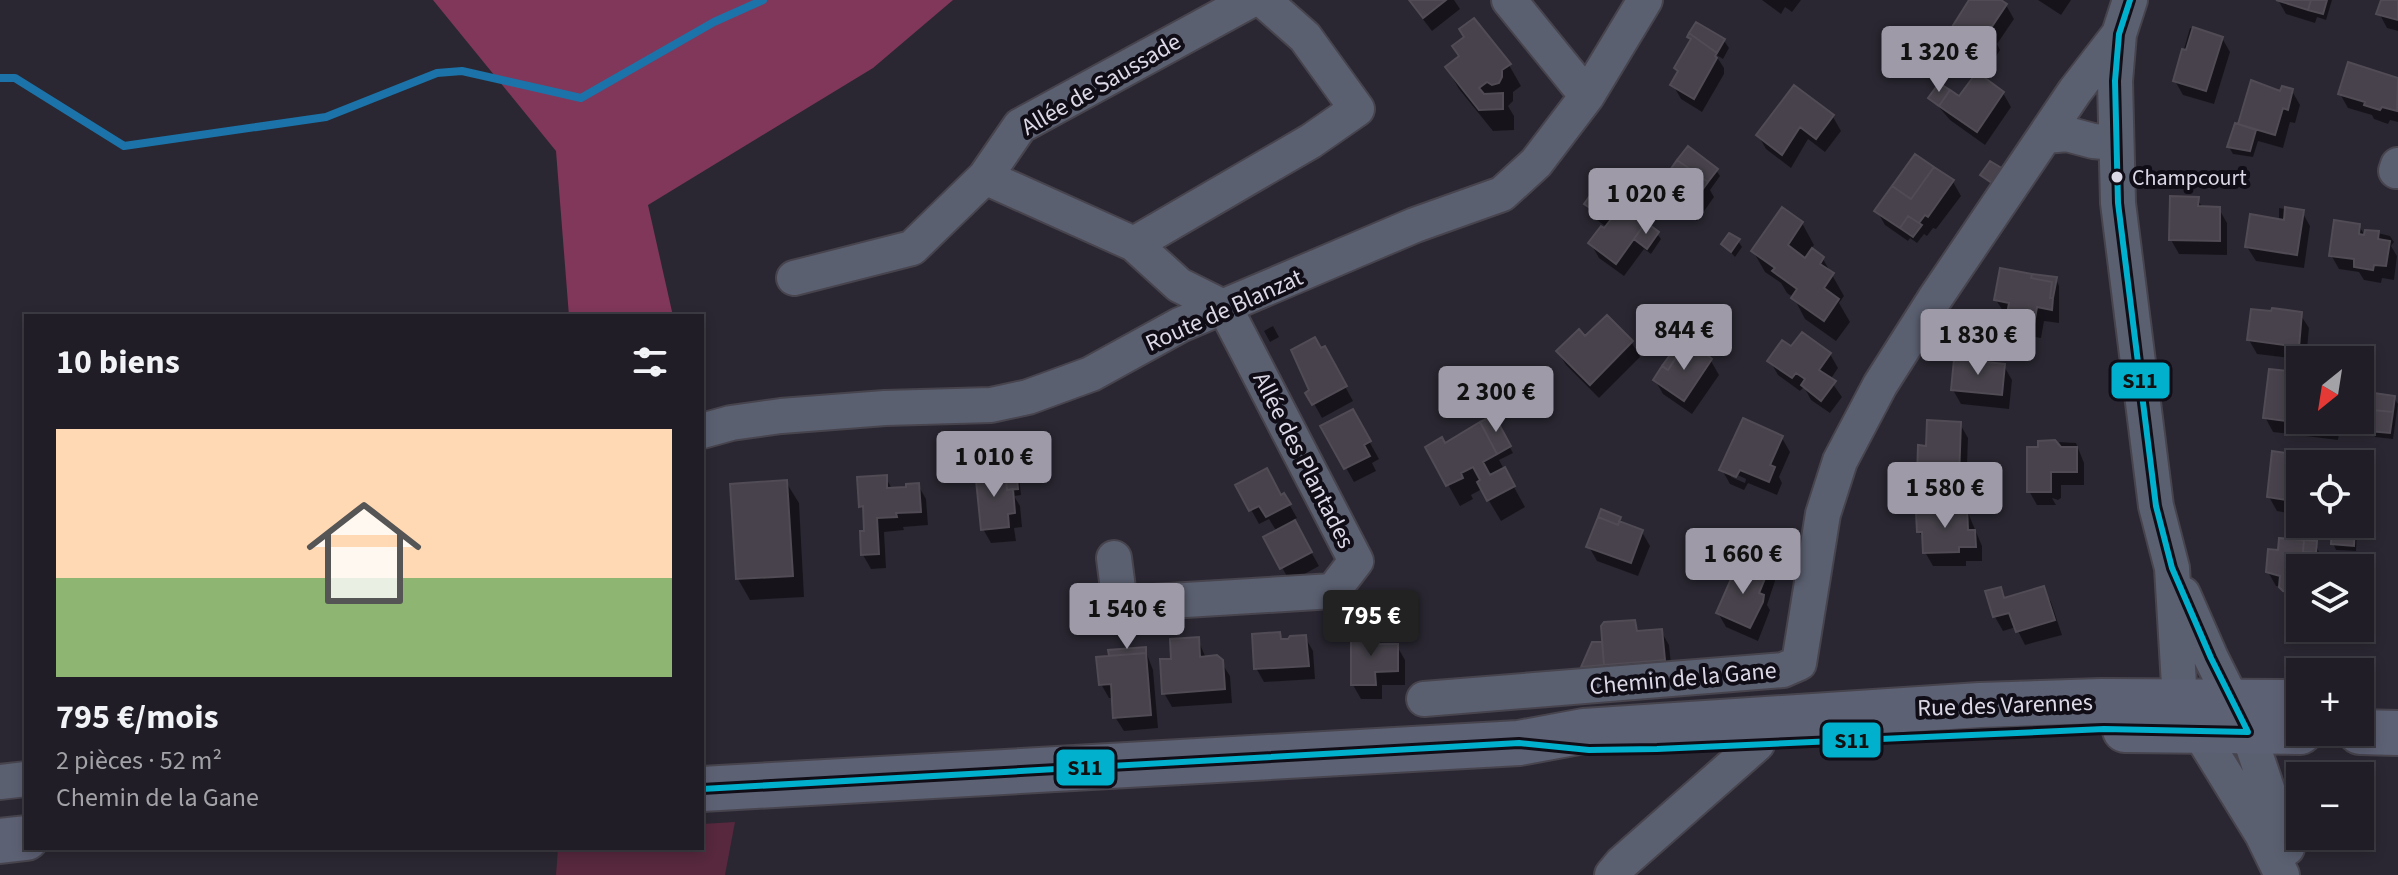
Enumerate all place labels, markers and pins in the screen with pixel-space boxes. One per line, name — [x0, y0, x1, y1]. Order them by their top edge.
pin: 1 320 € — [1865, 26, 2013, 94]
place label: Champcourt — [2132, 162, 2247, 194]
pin: 1 020 € — [1572, 168, 1720, 236]
marker: Champcourt — [2109, 169, 2125, 185]
pin: 844 € — [1628, 304, 1740, 372]
pin: 1 830 € — [1904, 309, 2052, 377]
pin: 2 300 € — [1422, 366, 1570, 434]
pin: 1 010 € — [920, 431, 1068, 499]
pin: 1 580 € — [1871, 462, 2019, 530]
pin: 1 660 € — [1669, 528, 1817, 596]
pin: 1 540 € — [1053, 583, 1201, 651]
pin: 795 € — [1315, 590, 1427, 658]

